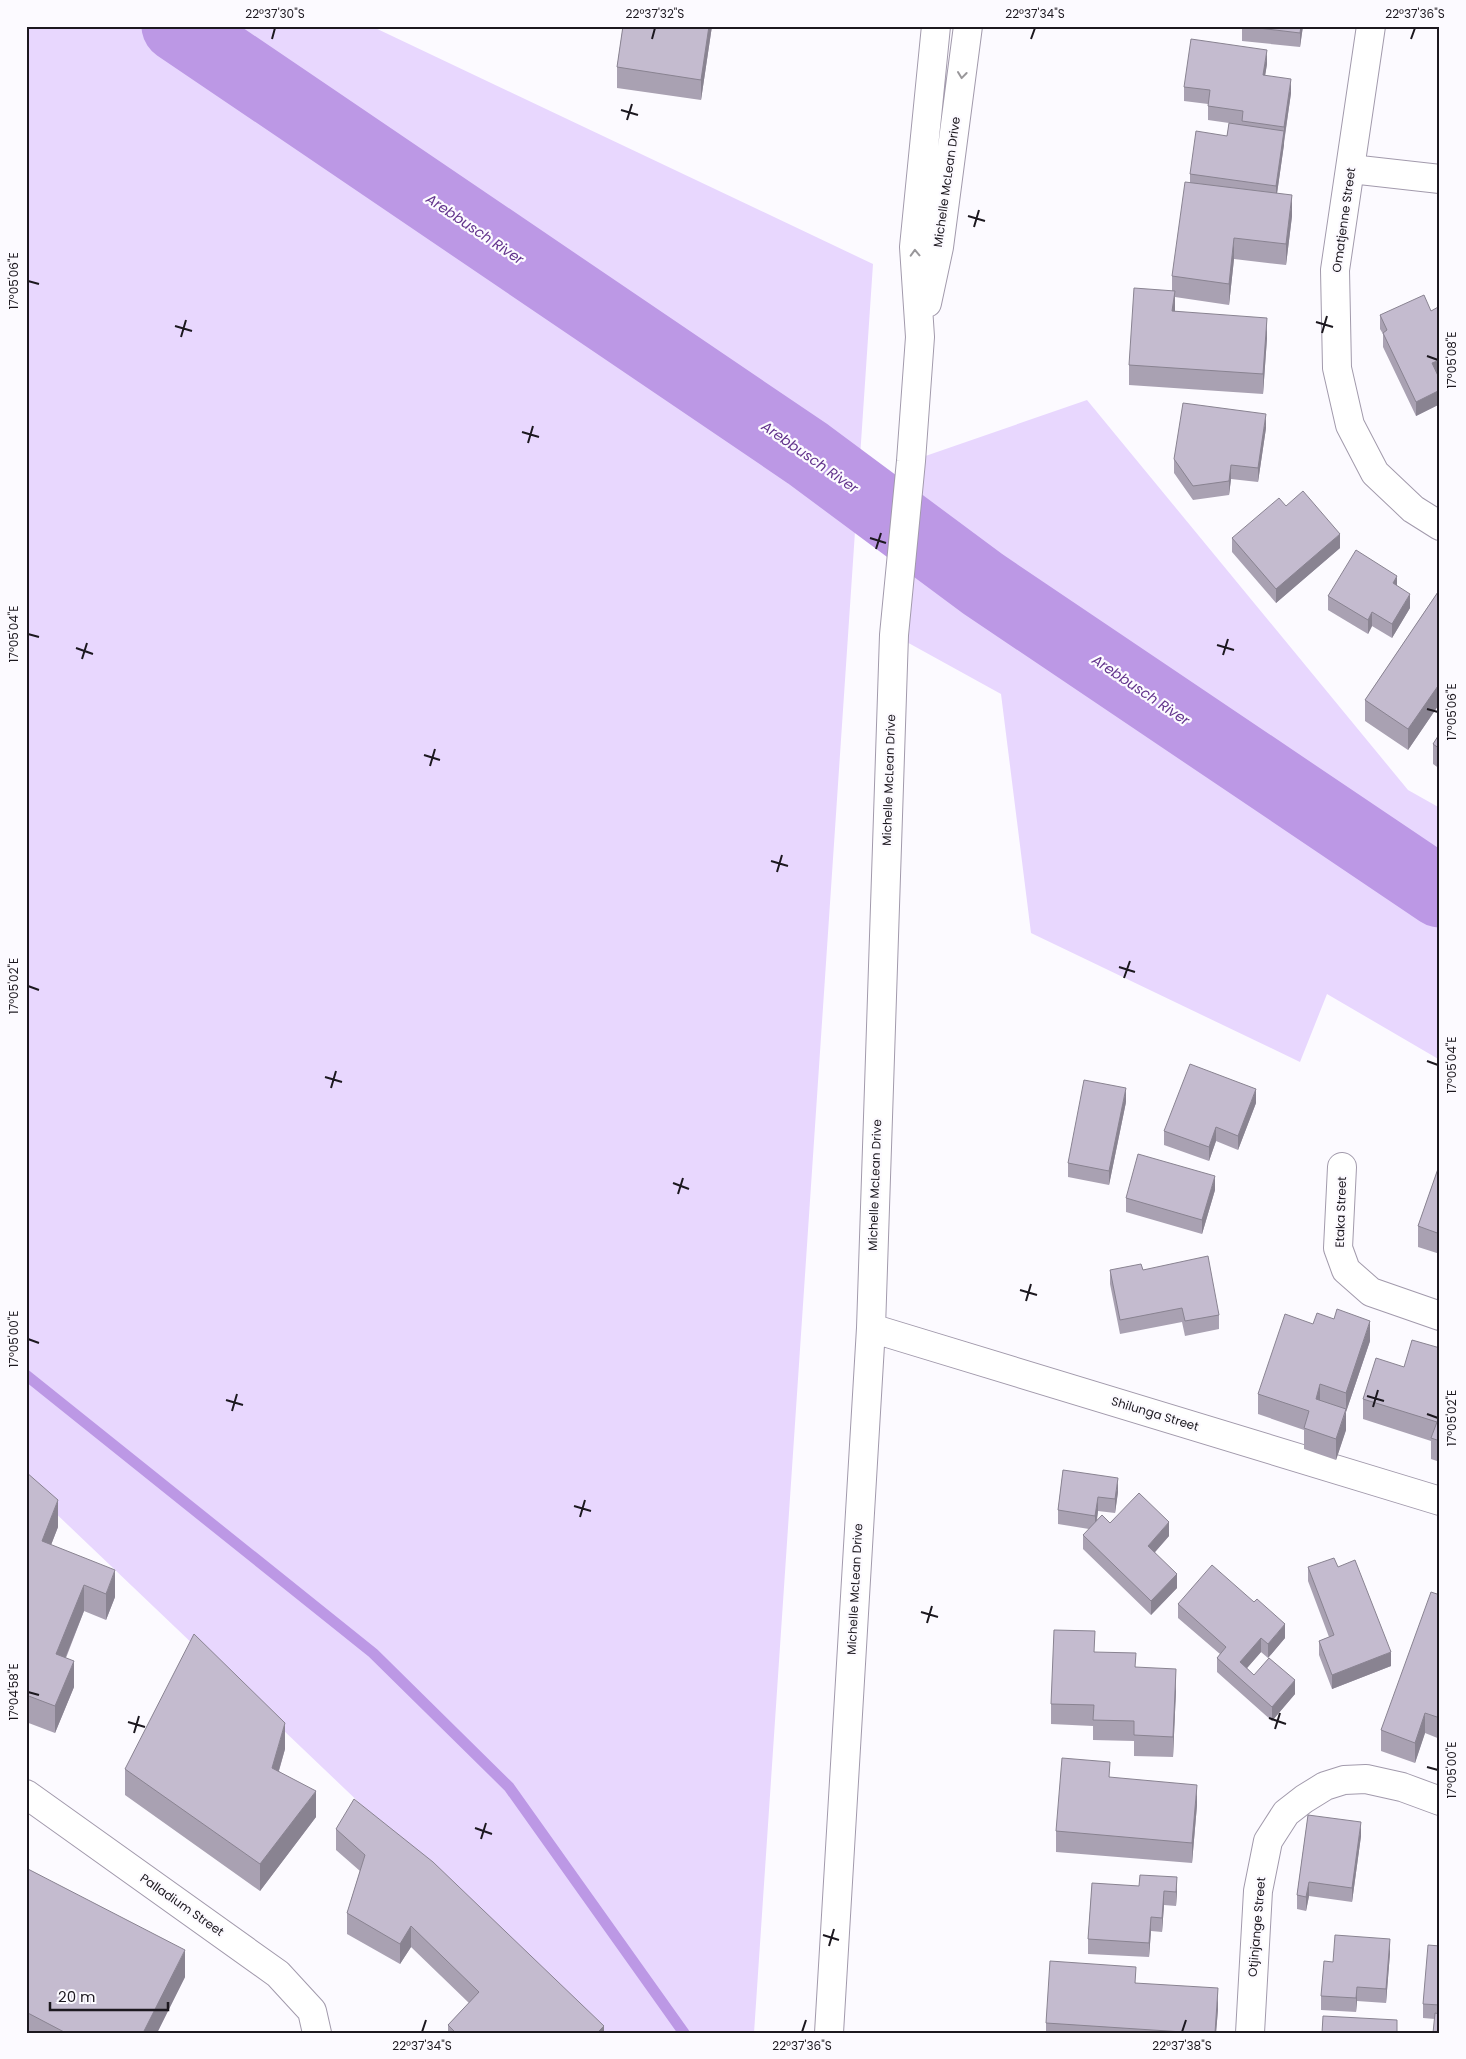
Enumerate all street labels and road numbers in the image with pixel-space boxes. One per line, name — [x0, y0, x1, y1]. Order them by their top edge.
street label: Michelle McLean Drive — [929, 116, 964, 248]
street label: Omatjenne Street — [1328, 166, 1359, 274]
street label: Michelle McLean Drive — [878, 714, 899, 846]
street label: Michelle McLean Drive — [864, 1119, 885, 1251]
street label: Etaka Street — [1331, 1176, 1350, 1248]
street label: Shilunga Street — [1109, 1392, 1201, 1435]
street label: Michelle McLean Drive — [843, 1523, 866, 1655]
street label: Palladium Street — [137, 1869, 228, 1940]
street label: Otjinjange Street — [1244, 1876, 1269, 1978]

